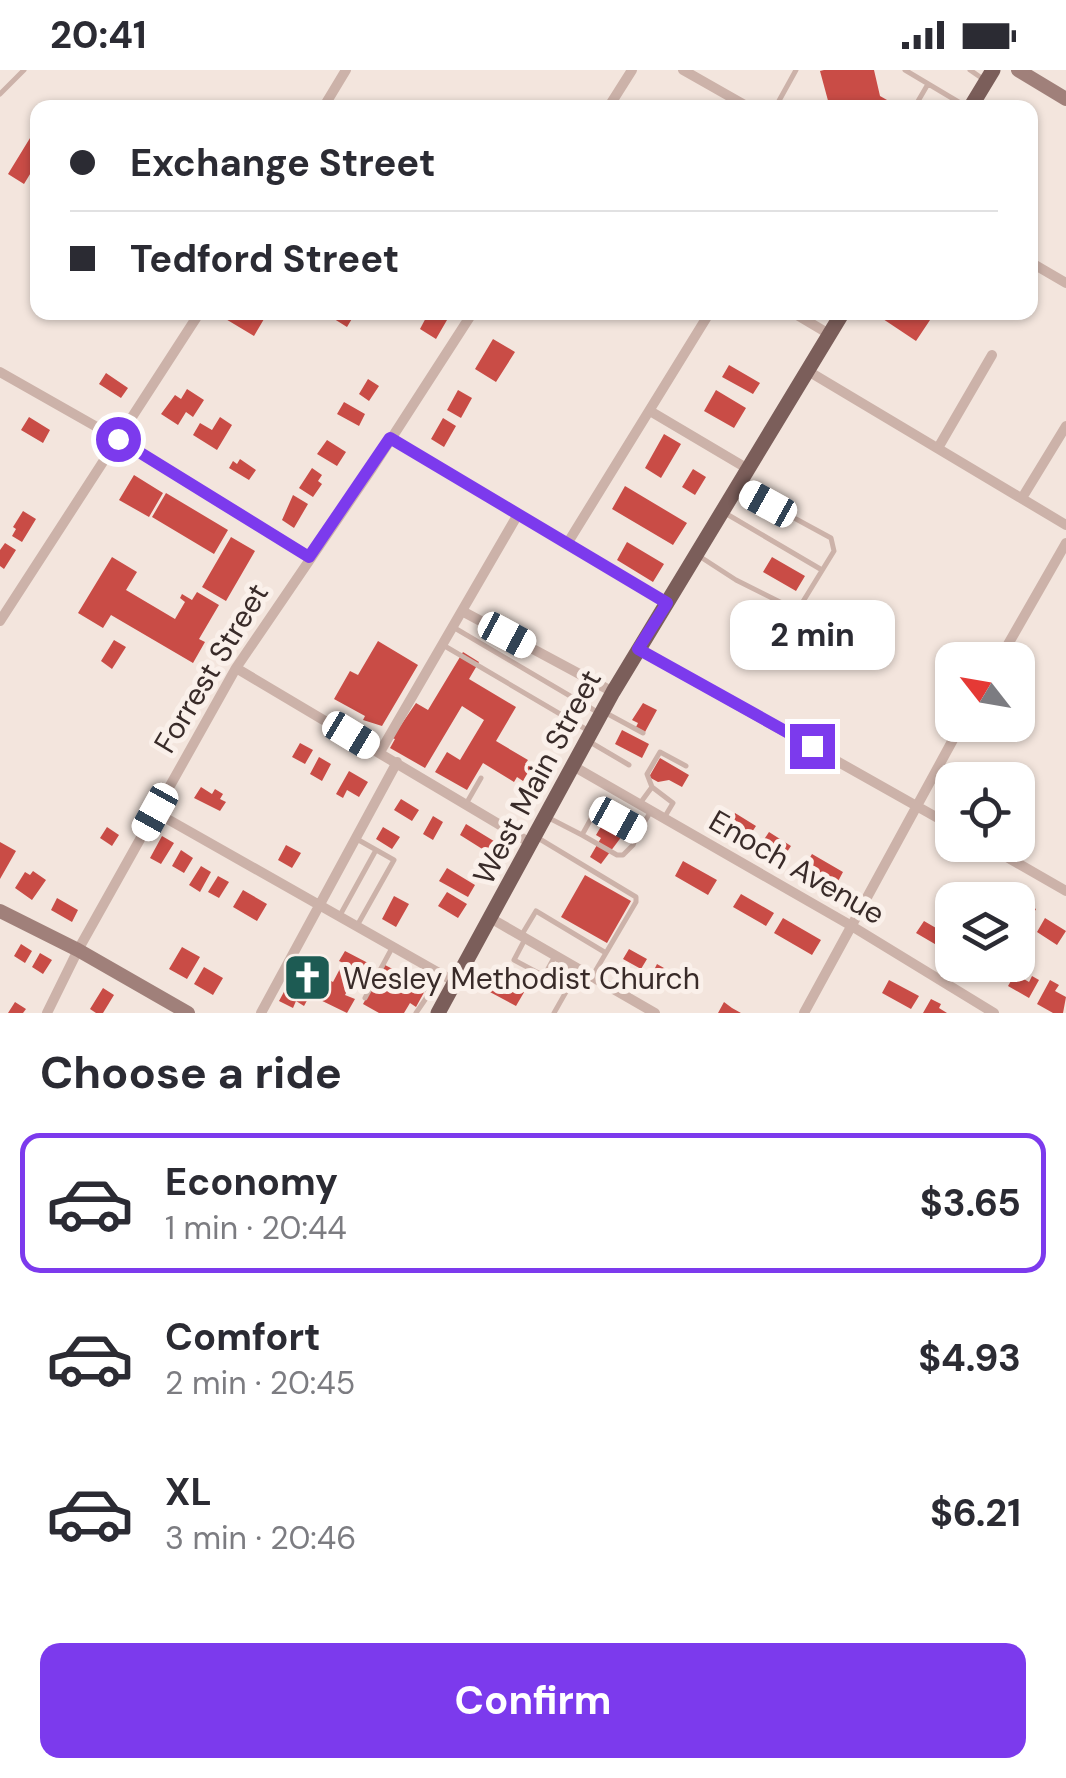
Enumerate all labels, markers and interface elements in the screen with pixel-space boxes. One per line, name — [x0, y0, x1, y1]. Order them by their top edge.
text: 20:41 — [50, 10, 147, 60]
text: Exchange Street — [130, 138, 435, 188]
text: Tedford Street — [130, 234, 399, 284]
route start — [96, 417, 141, 462]
car — [734, 476, 802, 532]
street label: Forrest Street — [145, 576, 277, 760]
callout: 2 min — [730, 601, 894, 671]
car — [473, 608, 541, 662]
text: 2 min — [770, 614, 855, 656]
north arrow — [935, 642, 1035, 742]
map controls — [935, 642, 1035, 982]
street label: West Main Street — [464, 663, 610, 891]
car — [318, 707, 384, 763]
route end — [790, 724, 835, 769]
button: locate — [935, 762, 1035, 862]
car — [127, 778, 183, 846]
car — [584, 792, 652, 848]
street label: Enoch Avenue — [702, 801, 892, 933]
button: layers — [935, 882, 1035, 982]
church icon: Wesley Methodist Church — [282, 952, 334, 1004]
place label: Wesley Methodist Church — [343, 959, 700, 998]
text: Choose a ride — [40, 1043, 342, 1102]
text: Economy — [165, 1157, 338, 1207]
icon: car — [45, 1158, 135, 1248]
text: $3.65 — [920, 1178, 1021, 1228]
text: 1 min · 20:44 — [165, 1207, 347, 1249]
text: Comfort — [165, 1312, 321, 1362]
icon: car — [45, 1313, 135, 1403]
text: $4.93 — [918, 1333, 1021, 1383]
text: 2 min · 20:45 — [165, 1362, 355, 1404]
text: XL — [165, 1467, 212, 1517]
icon: car — [45, 1468, 135, 1558]
text: $6.21 — [930, 1488, 1021, 1538]
text: 3 min · 20:46 — [165, 1517, 356, 1559]
button: Confirm — [40, 1643, 1026, 1758]

